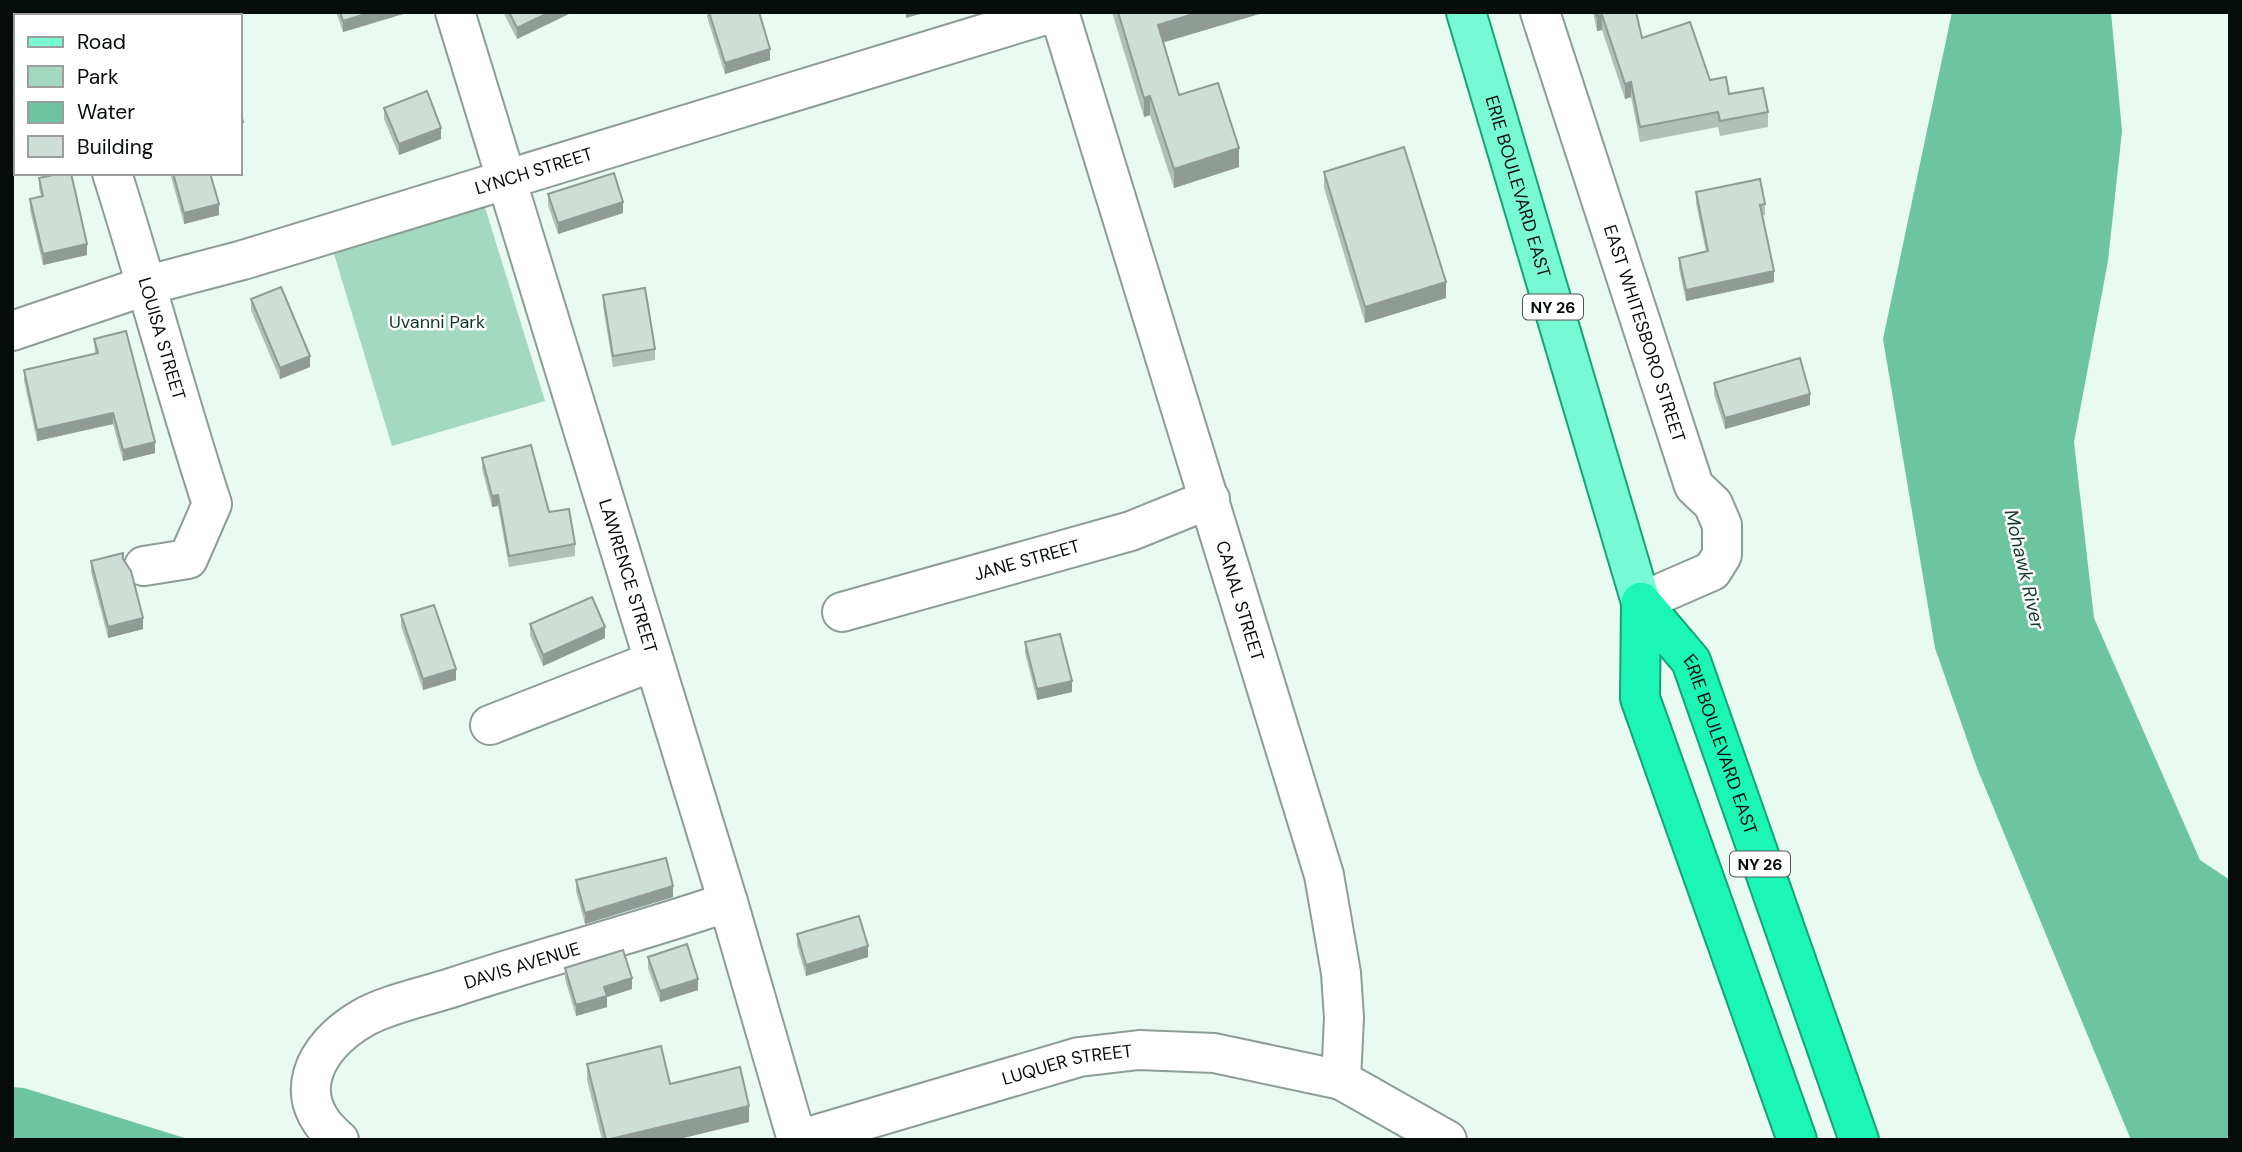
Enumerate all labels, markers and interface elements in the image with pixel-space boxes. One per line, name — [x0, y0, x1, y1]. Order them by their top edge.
legend — [14, 14, 242, 175]
text: Road — [77, 28, 126, 56]
text: Park — [77, 63, 119, 91]
street label: ERIE BOULEVARD EAST — [1479, 93, 1556, 280]
text: Water — [77, 98, 135, 126]
text: Building — [77, 133, 154, 161]
street label: LYNCH STREET — [472, 142, 596, 200]
street label: EAST WHITESBORO STREET — [1598, 222, 1691, 445]
street label: LOUISA STREET — [132, 274, 191, 403]
road number: NY 26 — [1523, 294, 1583, 320]
park label: Uvanni Park — [389, 310, 485, 334]
street label: LAWRENCE STREET — [593, 496, 663, 656]
water label: Mohawk River — [1999, 507, 2051, 632]
street label: JANE STREET — [971, 534, 1083, 586]
street label: CANAL STREET — [1210, 538, 1270, 664]
street label: ERIE BOULEVARD EAST — [1678, 649, 1763, 838]
road number: NY 26 — [1730, 852, 1790, 876]
street label: DAVIS AVENUE — [461, 937, 583, 995]
street label: LUQUER STREET — [999, 1039, 1134, 1091]

